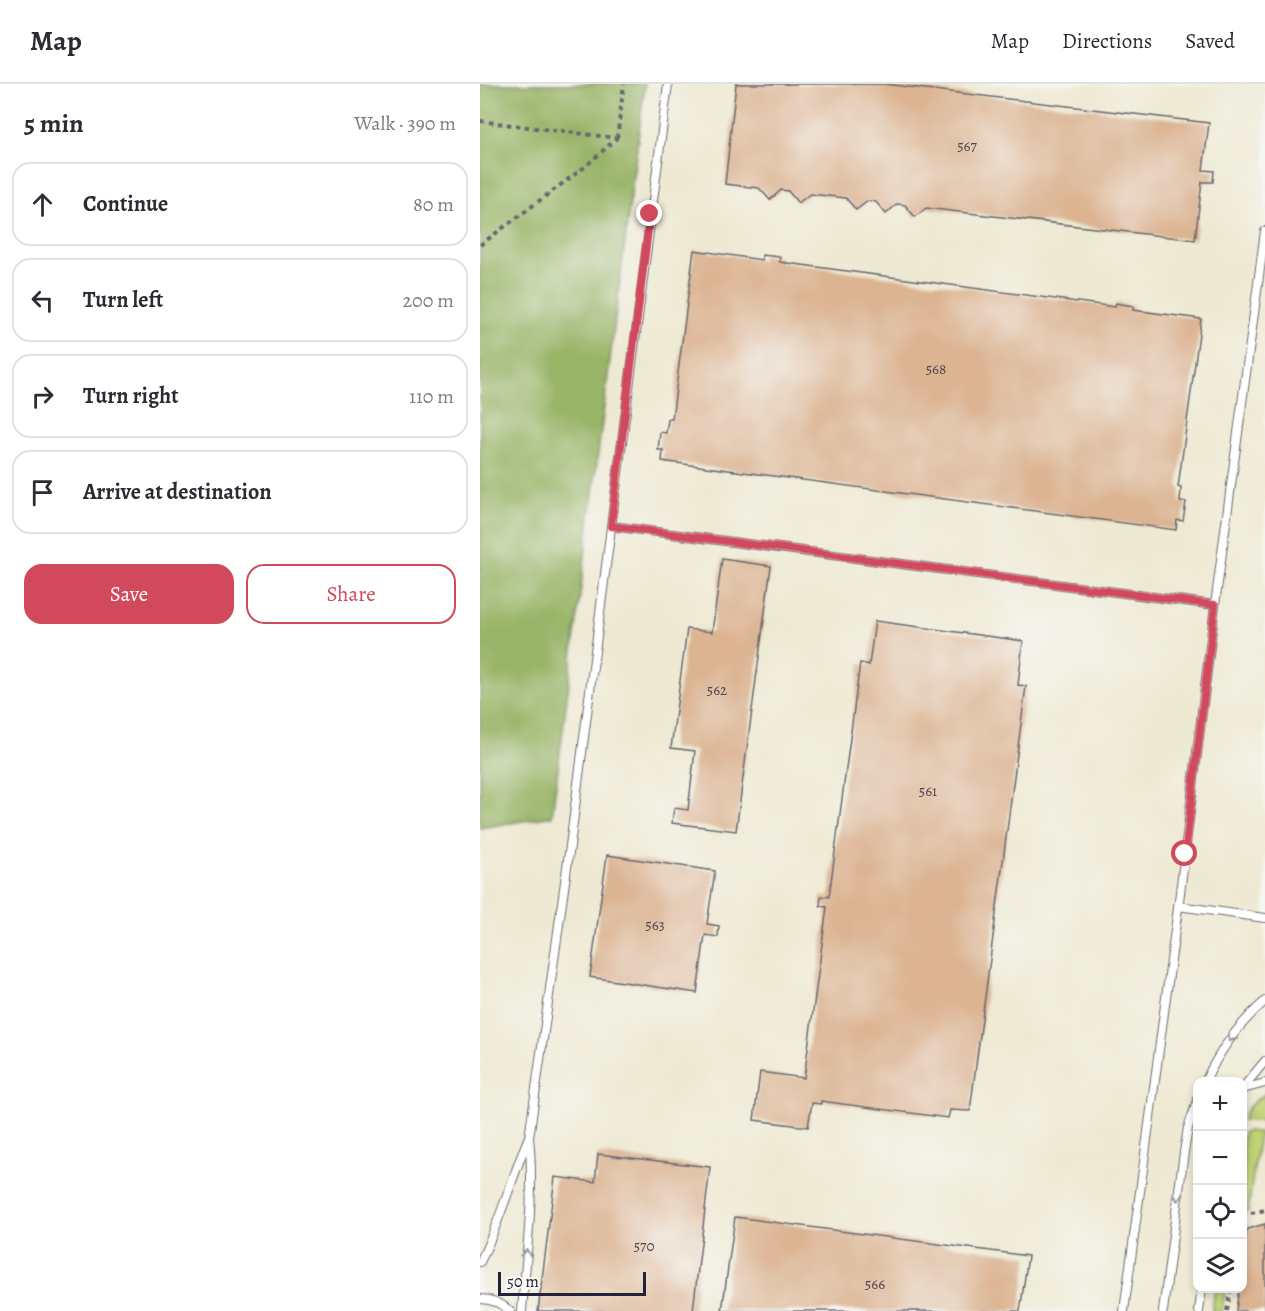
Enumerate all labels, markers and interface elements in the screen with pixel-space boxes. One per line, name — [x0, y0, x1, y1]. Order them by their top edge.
text: Map — [30, 22, 82, 60]
text: Map — [991, 27, 1029, 55]
text: Directions — [1062, 27, 1152, 55]
text: Saved — [1185, 27, 1235, 55]
text: 5 min — [24, 106, 84, 141]
text: Walk · 390 m — [354, 110, 456, 137]
house number: 567 — [957, 136, 978, 156]
icon: ahead — [26, 188, 59, 221]
text: Continue — [83, 189, 168, 219]
text: 80 m — [413, 191, 454, 218]
route end — [636, 200, 662, 226]
icon: left — [26, 284, 59, 317]
text: Turn left — [83, 285, 163, 315]
text: 200 m — [403, 287, 454, 314]
house number: 568 — [926, 359, 946, 379]
icon: right — [26, 380, 59, 413]
text: Turn right — [83, 381, 179, 411]
text: 110 m — [409, 383, 454, 410]
icon: arrive — [26, 476, 59, 509]
text: Arrive at destination — [83, 477, 272, 507]
button: Save — [24, 564, 234, 624]
button: Share — [246, 564, 456, 624]
house number: 562 — [707, 680, 727, 700]
house number: 561 — [919, 781, 937, 801]
route start — [1171, 840, 1197, 866]
house number: 563 — [645, 915, 665, 935]
one-way arrow — [1227, 1032, 1238, 1043]
map controls — [1193, 1077, 1247, 1293]
button: + — [1193, 1077, 1247, 1131]
button: − — [1193, 1131, 1247, 1185]
button: locate — [1193, 1185, 1247, 1239]
one-way arrow — [1172, 1193, 1184, 1202]
house number: 570 — [634, 1236, 654, 1256]
button: layers — [1193, 1239, 1247, 1293]
one-way arrow — [519, 1248, 532, 1257]
scale bar — [498, 1269, 646, 1296]
text: 50 m — [507, 1271, 539, 1293]
house number: 566 — [865, 1274, 885, 1294]

